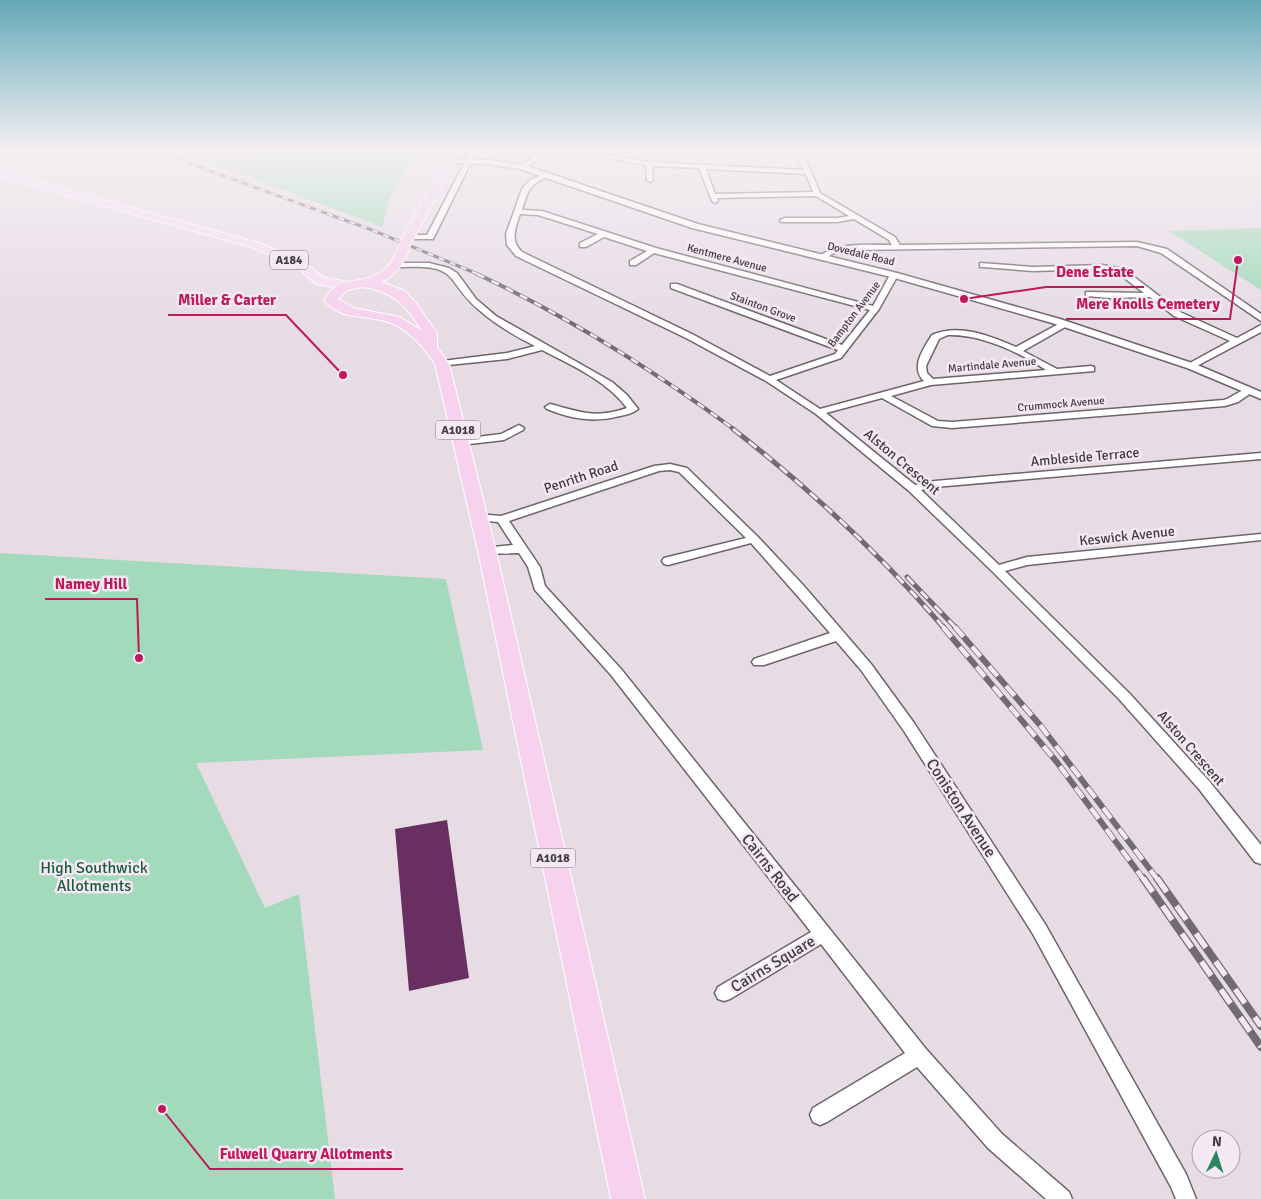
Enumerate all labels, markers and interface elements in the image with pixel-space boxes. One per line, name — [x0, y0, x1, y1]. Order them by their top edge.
street label: Dovedale Road — [826, 239, 896, 269]
street label: Kentmere Avenue — [686, 241, 768, 275]
road number: A184 — [270, 250, 308, 270]
callout: Dene Estate — [1046, 257, 1144, 287]
text: Dene Estate — [1056, 263, 1134, 281]
street label: Bampton Avenue — [825, 278, 883, 350]
callout: Miller & Carter — [168, 285, 286, 315]
street label: Stainton Grove — [728, 289, 798, 325]
callout: Mere Knolls Cemetery — [1066, 289, 1230, 319]
text: Miller & Carter — [178, 291, 276, 309]
text: Mere Knolls Cemetery — [1076, 295, 1220, 313]
street label: Martindale Avenue — [947, 355, 1037, 375]
street label: Crummock Avenue — [1017, 394, 1105, 414]
road number: A1018 — [436, 420, 480, 440]
street label: Alston Crescent — [861, 425, 944, 499]
street label: Ambleside Terrace — [1030, 444, 1140, 470]
street label: Penrith Road — [542, 457, 620, 497]
street label: Keswick Avenue — [1078, 523, 1176, 549]
callout: Namey Hill — [45, 569, 137, 599]
text: Namey Hill — [55, 575, 127, 593]
street label: Alston Crescent — [1154, 707, 1228, 789]
street label: Coniston Avenue — [922, 755, 1000, 861]
street label: Cairns Road — [737, 830, 803, 906]
road number: A1018 — [530, 848, 576, 868]
park label: High Southwick Allotments — [40, 858, 148, 896]
street label: Cairns Square — [727, 931, 819, 997]
north arrow — [1191, 1129, 1241, 1179]
text: N — [1211, 1133, 1222, 1150]
callout: Fulwell Quarry Allotments — [210, 1139, 403, 1169]
text: Fulwell Quarry Allotments — [220, 1145, 393, 1163]

